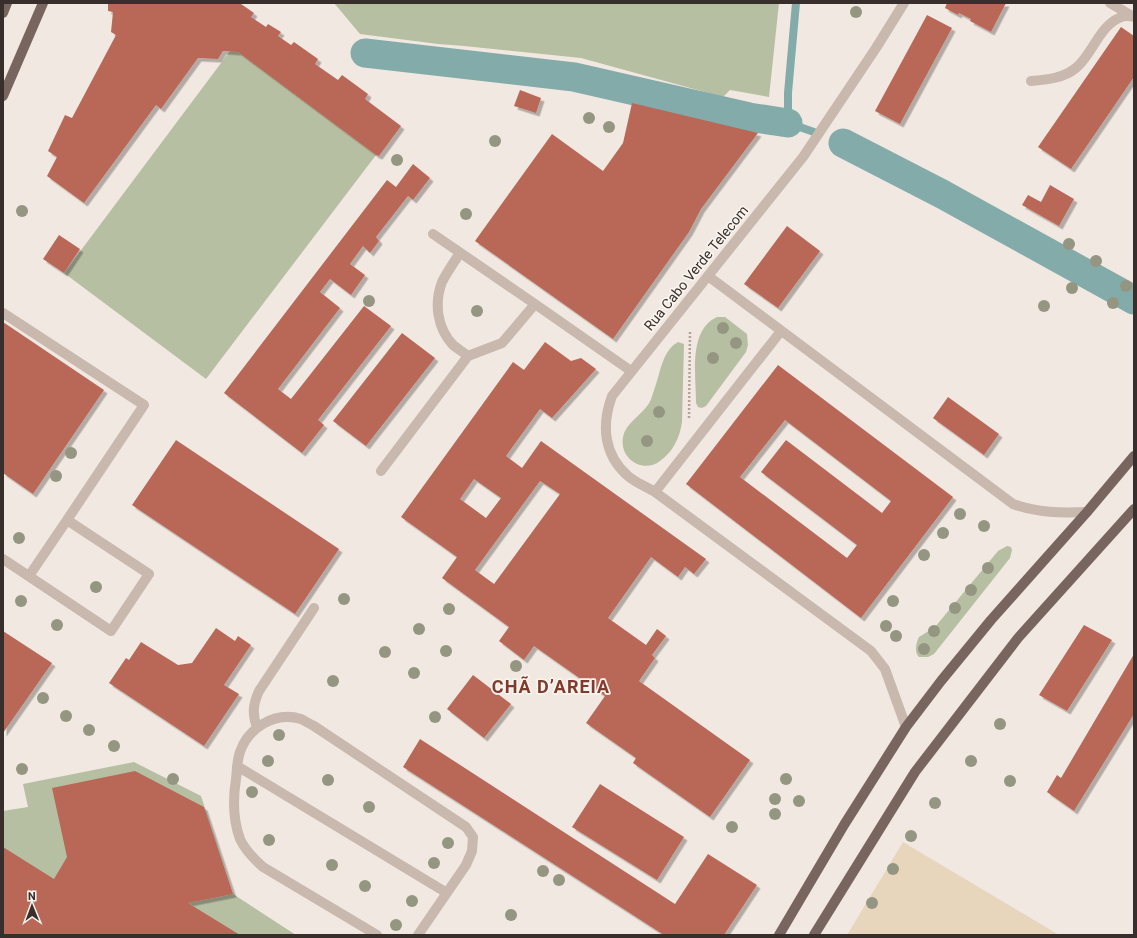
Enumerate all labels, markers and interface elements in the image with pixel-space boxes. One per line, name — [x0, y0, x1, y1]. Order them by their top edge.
street label: Rua Cabo Verde Telecom — [641, 202, 751, 334]
district label: CHÃ D’AREIA — [492, 676, 610, 697]
north arrow — [12, 886, 52, 926]
text: N — [28, 890, 36, 903]

